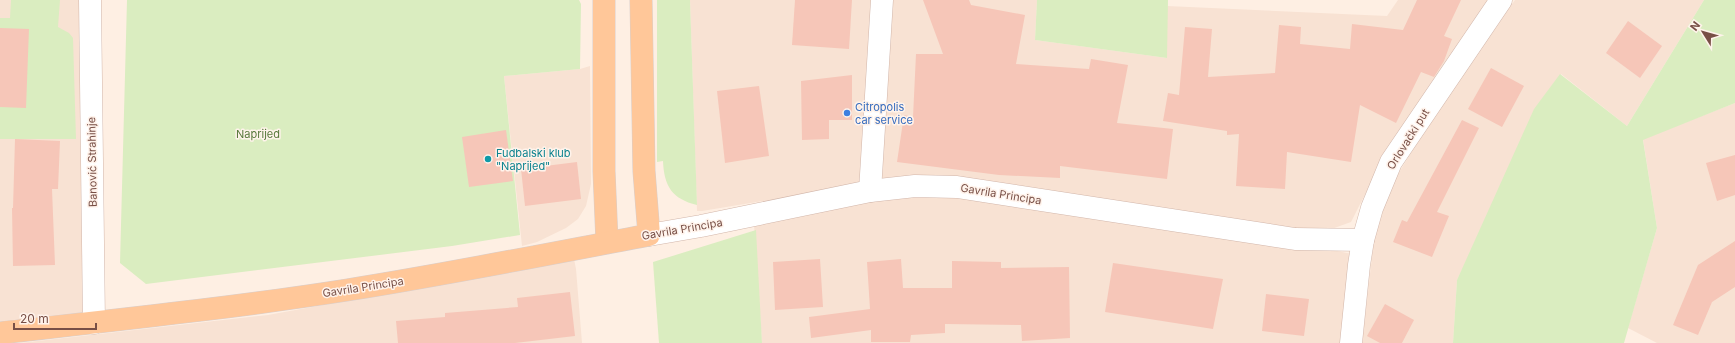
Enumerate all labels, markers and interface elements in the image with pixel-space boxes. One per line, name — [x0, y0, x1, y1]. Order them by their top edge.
north arrow — [1683, 12, 1723, 52]
text: N — [1687, 18, 1703, 34]
place label: Citropolis car service — [855, 100, 913, 127]
street label: Orlovački put — [1384, 106, 1432, 172]
marker: Citropolis car service — [842, 108, 852, 118]
street label: Banović Strahinje — [84, 117, 100, 207]
park label: Naprijed — [236, 127, 280, 141]
place label: Fudbalski klub "Naprijed" — [496, 146, 571, 173]
marker: Fudbalski klub "Naprijed" — [483, 154, 493, 164]
street label: Gavrila Principa — [960, 181, 1042, 207]
street label: Gavrila Principa — [641, 215, 723, 243]
street label: Gavrila Principa — [322, 274, 404, 300]
scale bar — [14, 305, 96, 331]
text: 20 m — [20, 311, 49, 326]

